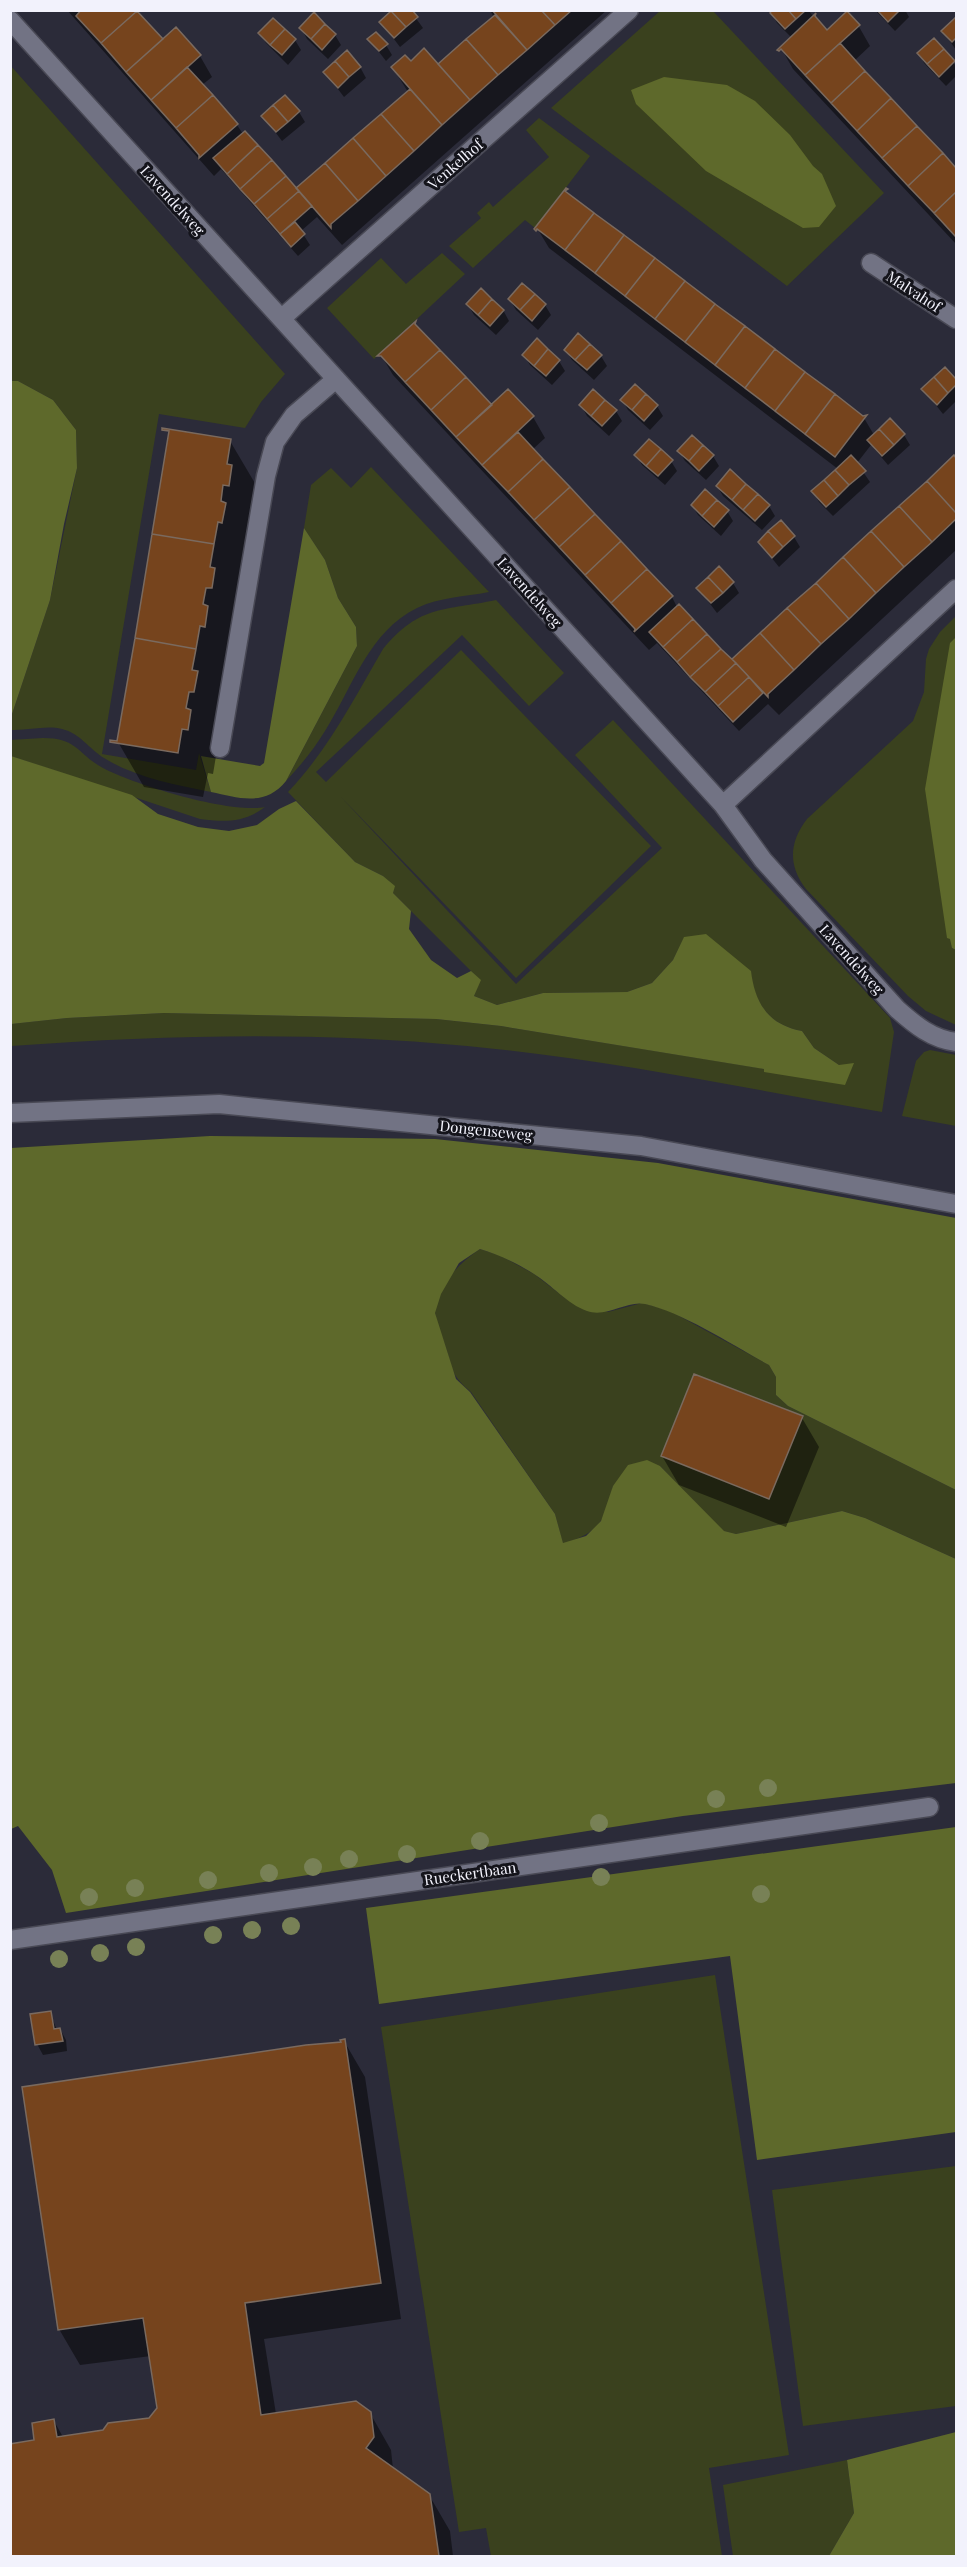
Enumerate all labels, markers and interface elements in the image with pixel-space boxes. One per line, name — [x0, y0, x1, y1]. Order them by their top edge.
street label: Venkelhof — [422, 134, 488, 194]
street label: Lavendelweg — [136, 161, 210, 239]
street label: Malvahof — [883, 266, 946, 317]
street label: Lavendelweg — [493, 553, 567, 631]
street label: Lavendelweg — [815, 920, 889, 998]
street label: Dongenseweg — [439, 1115, 534, 1145]
street label: Rueckertbaan — [423, 1857, 518, 1889]

